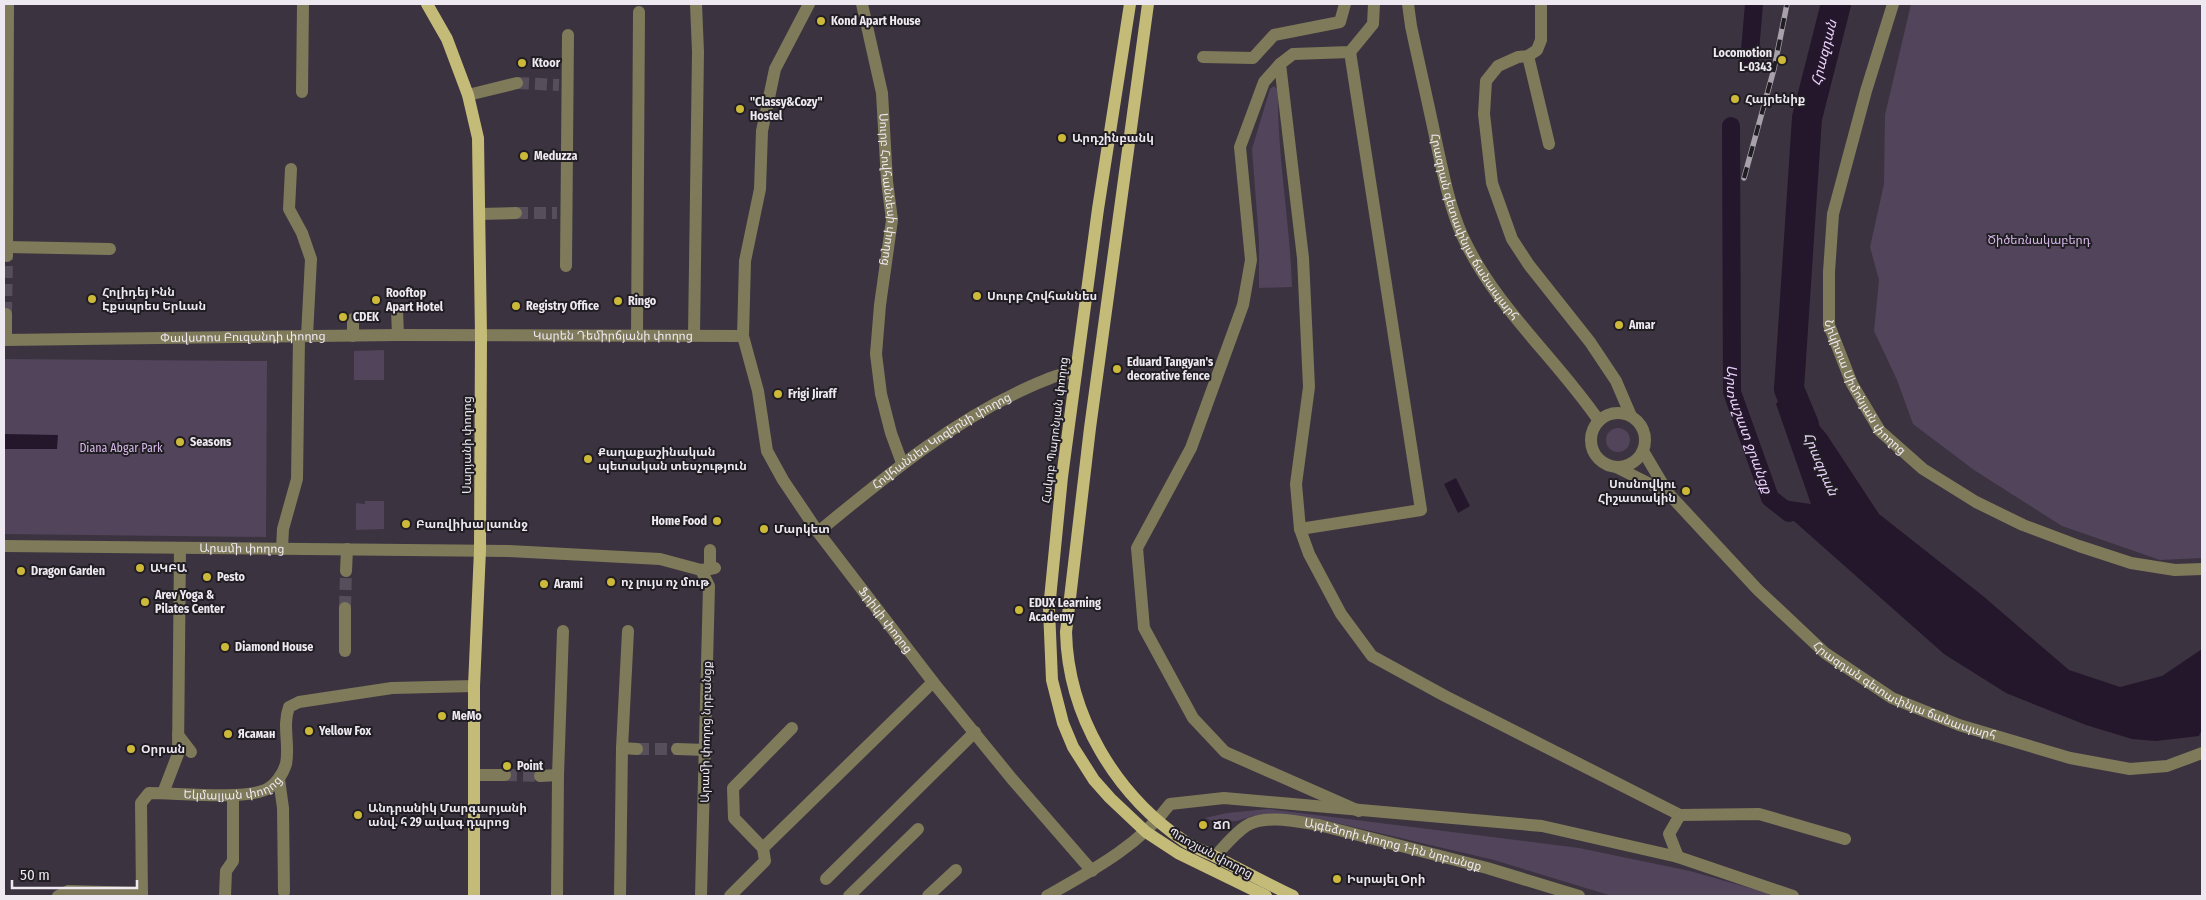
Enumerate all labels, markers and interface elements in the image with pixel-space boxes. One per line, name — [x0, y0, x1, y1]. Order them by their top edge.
place label: Kond Apart House — [831, 14, 921, 28]
marker: Kond Apart House — [815, 15, 827, 27]
water label: Հրազդան — [1808, 18, 1841, 87]
place label: Locomotion L-0343 — [1713, 46, 1772, 74]
marker: Locomotion L-0343 — [1776, 54, 1788, 66]
place label: Ktoor — [532, 56, 561, 70]
marker: Ktoor — [516, 57, 528, 69]
place label: Հայրենիք — [1745, 92, 1805, 106]
marker: Հայրենիք — [1729, 93, 1741, 105]
place label: "Classy&Cozy" Hostel — [750, 95, 823, 123]
marker: "Classy&Cozy" Hostel — [734, 103, 746, 115]
street label: Սուրբ Հովհաննեսի փողոց — [876, 113, 899, 267]
place label: Արդշինբանկ — [1072, 131, 1154, 145]
marker: Արդշինբանկ — [1056, 132, 1068, 144]
street label: Հրազդան գետափնյա ճանապարհ — [1428, 132, 1522, 323]
place label: Meduzza — [534, 149, 577, 163]
marker: Meduzza — [518, 150, 530, 162]
park label: Ծիծեռնակաբերդ — [1988, 233, 2091, 247]
place label: Հոլիդեյ Ինն Էքսպրես Երևան — [102, 285, 206, 313]
place label: Rooftop Apart Hotel — [385, 286, 444, 314]
place label: Սուրբ Հովհաննես — [987, 289, 1097, 303]
marker: Սուրբ Հովհաննես — [971, 290, 983, 302]
marker: Հոլիդեյ Ինն Էքսպրես Երևան — [86, 293, 98, 305]
marker: Rooftop Apart Hotel — [370, 294, 382, 306]
place label: Ringo — [628, 294, 657, 308]
marker: Ringo — [612, 295, 624, 307]
place label: Registry Office — [526, 299, 599, 313]
marker: Registry Office — [510, 300, 522, 312]
place label: CDEK — [353, 310, 380, 324]
marker: CDEK — [337, 311, 349, 323]
place label: Amar — [1628, 318, 1656, 332]
marker: Amar — [1613, 319, 1625, 331]
street label: Նիկիտա Սիմոնյան փողոց — [1822, 320, 1909, 458]
street label: Կարեն Դեմիրճյանի փողոց — [533, 328, 693, 343]
street label: Փավստոս Բուզանդի փողոց — [160, 329, 326, 345]
place label: Eduard Tangyan's decorative fence — [1127, 355, 1214, 383]
street label: Հակոբ Պարոնյան փողոց — [1039, 356, 1071, 504]
marker: Eduard Tangyan's decorative fence — [1111, 363, 1123, 375]
water label: Արտաշատ ջրանցք — [1723, 365, 1776, 497]
place label: Frigi Jiraff — [788, 387, 837, 401]
marker: Frigi Jiraff — [772, 388, 784, 400]
street label: Հովհաննես Կոզերնի փողոց — [869, 390, 1013, 492]
street label: Սարյանի փողոց — [460, 396, 474, 494]
water label: Հրազդան — [1800, 430, 1842, 499]
place label: Seasons — [190, 435, 232, 449]
marker: Seasons — [174, 436, 186, 448]
park label: Diana Abgar Park — [79, 441, 163, 455]
place label: Քաղաքաշինական պետական տեսչություն — [598, 445, 747, 473]
marker: Քաղաքաշինական պետական տեսչություն — [582, 453, 594, 465]
place label: Սոսնովկու Հիշատակին — [1598, 477, 1676, 505]
marker: Սոսնովկու Հիշատակին — [1680, 485, 1692, 497]
place label: Home Food — [651, 514, 707, 528]
marker: Home Food — [711, 515, 723, 527]
place label: Բառվիխա լաունջ — [416, 517, 528, 531]
marker: Բառվիխա լաունջ — [400, 518, 412, 530]
place label: Մարկետ — [774, 522, 830, 536]
marker: Մարկետ — [758, 523, 770, 535]
street label: Արամի փողոց — [199, 541, 285, 556]
place label: ԱԿԲԱ — [150, 561, 188, 575]
marker: ԱԿԲԱ — [134, 562, 146, 574]
place label: Dragon Garden — [31, 564, 105, 578]
marker: Dragon Garden — [15, 565, 27, 577]
place label: Pesto — [217, 570, 246, 584]
marker: Pesto — [201, 571, 213, 583]
place label: ոչ լույս ոչ մութ — [621, 575, 710, 589]
marker: ոչ լույս ոչ մութ — [605, 576, 617, 588]
place label: Arami — [553, 577, 583, 591]
marker: Arami — [538, 578, 550, 590]
street label: Ֆրիկի փողոց — [856, 584, 915, 656]
place label: Arev Yoga & Pilates Center — [154, 588, 225, 616]
marker: Arev Yoga & Pilates Center — [139, 596, 151, 608]
place label: EDUX Learning Academy — [1028, 596, 1101, 624]
marker: EDUX Learning Academy — [1013, 604, 1025, 616]
street label: Հրազդան գետափնյա ճանապարհ — [1810, 639, 1998, 743]
place label: Diamond House — [235, 640, 313, 654]
marker: Diamond House — [219, 641, 231, 653]
street label: Արամի փողոց նրբանցք — [698, 661, 714, 803]
place label: MeMo — [452, 709, 482, 723]
marker: MeMo — [436, 710, 448, 722]
place label: Yellow Fox — [318, 724, 372, 738]
marker: Yellow Fox — [303, 725, 315, 737]
place label: Ясаман — [238, 727, 275, 741]
marker: Ясаман — [222, 728, 234, 740]
place label: Օրրան — [141, 742, 185, 756]
marker: Օրրան — [125, 743, 137, 755]
place label: Point — [517, 759, 544, 773]
marker: Point — [501, 760, 513, 772]
street label: Եկմալյան փողոց — [183, 773, 285, 802]
place label: Անդրանիկ Մարգարյանի անվ. հ 29 ավագ դպրոց — [368, 801, 527, 829]
marker: Անդրանիկ Մարգարյանի անվ. հ 29 ավագ դպրոց — [352, 809, 364, 821]
street label: Այգեձորի փողոց 1-ին նրբանցք — [1303, 816, 1483, 873]
place label: ՃՈ — [1213, 818, 1230, 832]
marker: ՃՈ — [1197, 819, 1209, 831]
street label: Պռոշյան փողոց — [1167, 825, 1255, 881]
scale bar — [12, 858, 138, 890]
text: 50 m — [20, 866, 50, 884]
place label: Իսրայել Օրի — [1347, 872, 1425, 886]
marker: Իսրայել Օրի — [1331, 873, 1343, 885]

